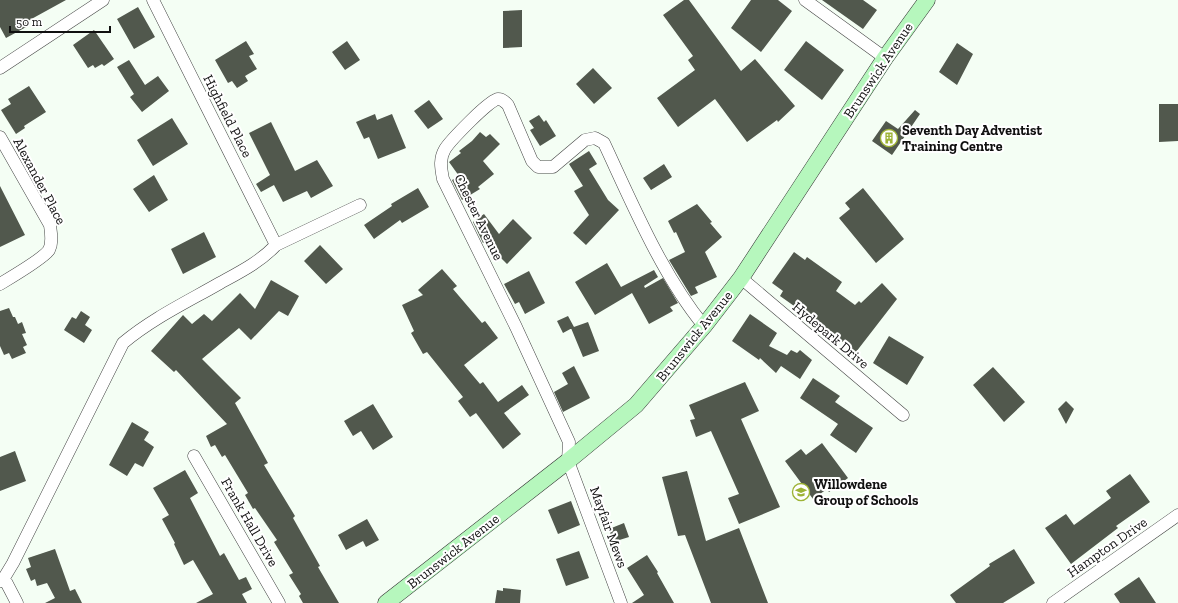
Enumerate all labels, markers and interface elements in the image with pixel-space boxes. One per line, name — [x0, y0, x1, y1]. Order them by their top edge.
scale bar — [10, 8, 110, 34]
text: 50 m — [16, 15, 43, 29]
street label: Brunswick Avenue — [840, 19, 917, 121]
street label: Highfield Place — [199, 72, 256, 161]
place label: Seventh Day Adventist Training Centre — [902, 122, 1042, 155]
building icon: Seventh Day Adventist Training Centre — [879, 128, 899, 148]
street label: Alexander Place — [10, 135, 70, 228]
street label: Chester Avenue — [450, 171, 507, 264]
street label: Brunswick Avenue — [653, 287, 736, 385]
street label: Hydepark Drive — [789, 298, 873, 373]
street label: Frank Hall Drive — [217, 475, 282, 570]
place label: Willowdene Group of Schools — [814, 476, 919, 509]
school or university icon: Willowdene Group of Schools — [791, 482, 811, 502]
street label: Mayfair Mews — [586, 484, 631, 570]
street label: Brunswick Avenue — [404, 510, 503, 593]
street label: Hampton Drive — [1064, 513, 1151, 581]

